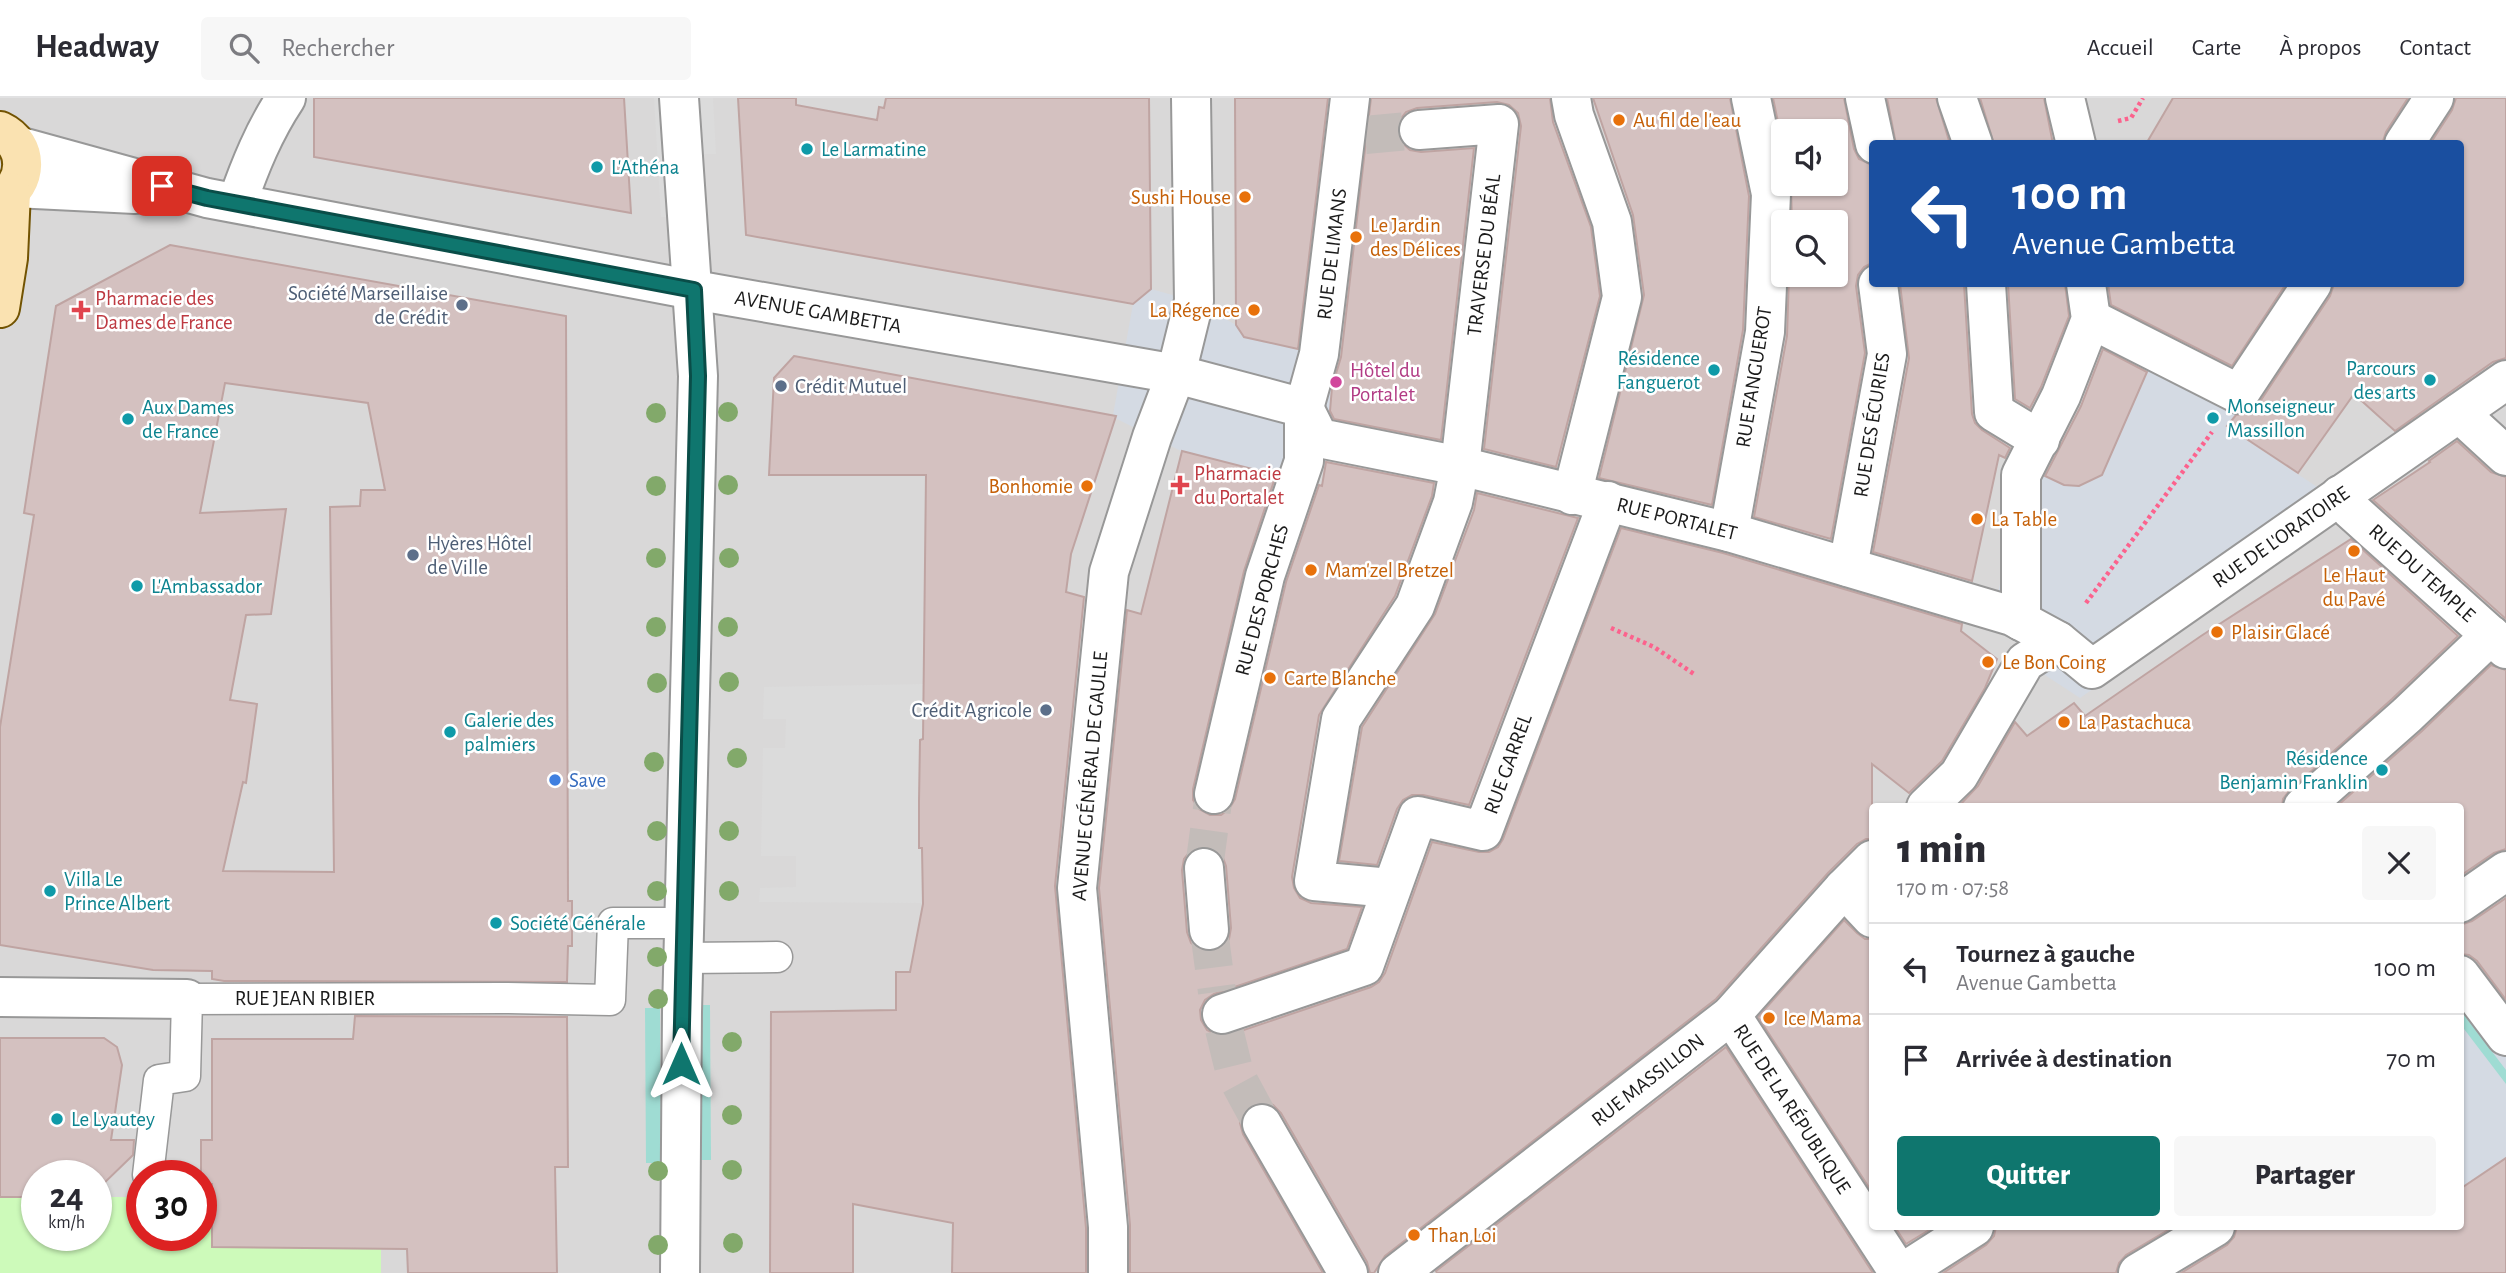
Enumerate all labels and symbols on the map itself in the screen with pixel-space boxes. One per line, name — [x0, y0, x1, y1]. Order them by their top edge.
place label: Au fil de l'eau — [1633, 110, 1742, 131]
marker: Au fil de l'eau — [1611, 112, 1627, 128]
place label: Le Larmatine — [821, 139, 926, 160]
marker: Le Larmatine — [799, 141, 815, 157]
pin — [132, 156, 192, 216]
place label: L'Athéna — [611, 157, 680, 178]
marker: L'Athéna — [589, 159, 605, 175]
street label: TRAVERSE DU BÉAL — [1462, 172, 1504, 337]
place label: Sushi House — [1131, 187, 1231, 208]
street label: RUE DE LIMANS — [1314, 187, 1351, 321]
marker: Sushi House — [1237, 189, 1253, 205]
place label: Le Jardin des Délices — [1370, 215, 1461, 260]
marker: Le Jardin des Délices — [1348, 229, 1364, 245]
place label: Société Marseillaise de Crédit — [288, 283, 448, 328]
street label: AVENUE GAMBETTA — [733, 287, 903, 337]
place label: Pharmacie des Dames de France — [95, 288, 233, 333]
marker: Société Marseillaise de Crédit — [454, 297, 470, 313]
place label: La Régence — [1149, 300, 1240, 321]
marker: Pharmacie des Dames de France — [73, 302, 89, 318]
marker: La Régence — [1246, 302, 1262, 318]
street label: RUE FANGUEROT — [1732, 305, 1776, 449]
place label: Résidence Fanguerot — [1617, 348, 1700, 393]
street label: RUE DES ÉCURIES — [1848, 351, 1894, 499]
place label: Parcours des arts — [2346, 358, 2416, 403]
place label: Hôtel du Portalet — [1350, 360, 1421, 405]
marker: Résidence Fanguerot — [1706, 362, 1722, 378]
marker: Parcours des arts — [2422, 372, 2438, 388]
marker: Hôtel du Portalet — [1328, 374, 1344, 390]
place label: Crédit Mutuel — [795, 376, 907, 397]
marker: Crédit Mutuel — [773, 378, 789, 394]
place label: Monseigneur Massillon — [2227, 396, 2335, 441]
place label: Aux Dames de France — [142, 397, 234, 442]
marker: Monseigneur Massillon — [2205, 410, 2221, 426]
marker: Aux Dames de France — [120, 411, 136, 427]
place label: Pharmacie du Portalet — [1194, 463, 1284, 508]
place label: Bonhomie — [988, 476, 1073, 497]
marker: Pharmacie du Portalet — [1172, 477, 1188, 493]
marker: Bonhomie — [1079, 478, 1095, 494]
street label: RUE DE L'ORATOIRE — [2209, 482, 2353, 592]
street label: RUE PORTALET — [1615, 494, 1739, 544]
place label: La Table — [1991, 509, 2057, 530]
marker: La Table — [1969, 511, 1985, 527]
street label: RUE DU TEMPLE — [2365, 520, 2479, 626]
street label: RUE DES PORCHES — [1232, 522, 1292, 678]
place label: Hyères Hôtel de Ville — [427, 533, 532, 578]
marker: Le Haut du Pavé — [2346, 543, 2362, 559]
marker: Hyères Hôtel de Ville — [405, 547, 421, 563]
place label: Mam'zel Bretzel — [1325, 560, 1454, 581]
marker: Mam'zel Bretzel — [1303, 562, 1319, 578]
place label: Le Haut du Pavé — [2322, 565, 2386, 610]
place label: L'Ambassador — [151, 576, 262, 597]
marker: L'Ambassador — [129, 578, 145, 594]
place label: Plaisir Glacé — [2231, 622, 2330, 643]
marker: Plaisir Glacé — [2209, 624, 2225, 640]
street label: AVENUE GÉNÉRAL DE GAULLE — [1067, 650, 1111, 902]
place label: Le Bon Coing — [2002, 652, 2107, 673]
marker: Le Bon Coing — [1980, 654, 1996, 670]
place label: Carte Blanche — [1284, 668, 1396, 689]
marker: Carte Blanche — [1262, 670, 1278, 686]
place label: Crédit Agricole — [911, 700, 1032, 721]
marker: Crédit Agricole — [1038, 702, 1054, 718]
place label: Galerie des palmiers — [464, 710, 554, 755]
street label: RUE GARREL — [1480, 711, 1536, 817]
place label: La Pastachuca — [2078, 712, 2192, 733]
marker: La Pastachuca — [2056, 714, 2072, 730]
marker: Galerie des palmiers — [442, 724, 458, 740]
place label: Résidence Benjamin Franklin — [2219, 748, 2368, 793]
marker: Résidence Benjamin Franklin — [2374, 762, 2390, 778]
place label: Save — [569, 770, 606, 791]
marker: Save — [547, 772, 563, 788]
place label: Villa Le Prince Albert — [64, 869, 170, 914]
marker: Villa Le Prince Albert — [42, 883, 58, 899]
place label: Société Générale — [510, 913, 646, 934]
marker: Société Générale — [488, 915, 504, 931]
street label: RUE JEAN RIBIER — [235, 988, 375, 1009]
place label: Ice Mama — [1783, 1008, 1862, 1029]
marker: Ice Mama — [1761, 1010, 1777, 1026]
street label: RUE DE LA RÉPUBLIQUE — [1729, 1019, 1856, 1197]
position arrow — [644, 1027, 718, 1101]
street label: RUE MASSILLON — [1588, 1030, 1708, 1130]
place label: Le Lyautey — [71, 1109, 155, 1130]
marker: Le Lyautey — [49, 1111, 65, 1127]
speed limit sign: 30 — [126, 1160, 217, 1251]
place label: Than Loi — [1428, 1225, 1497, 1246]
marker: Than Loi — [1406, 1227, 1422, 1243]

